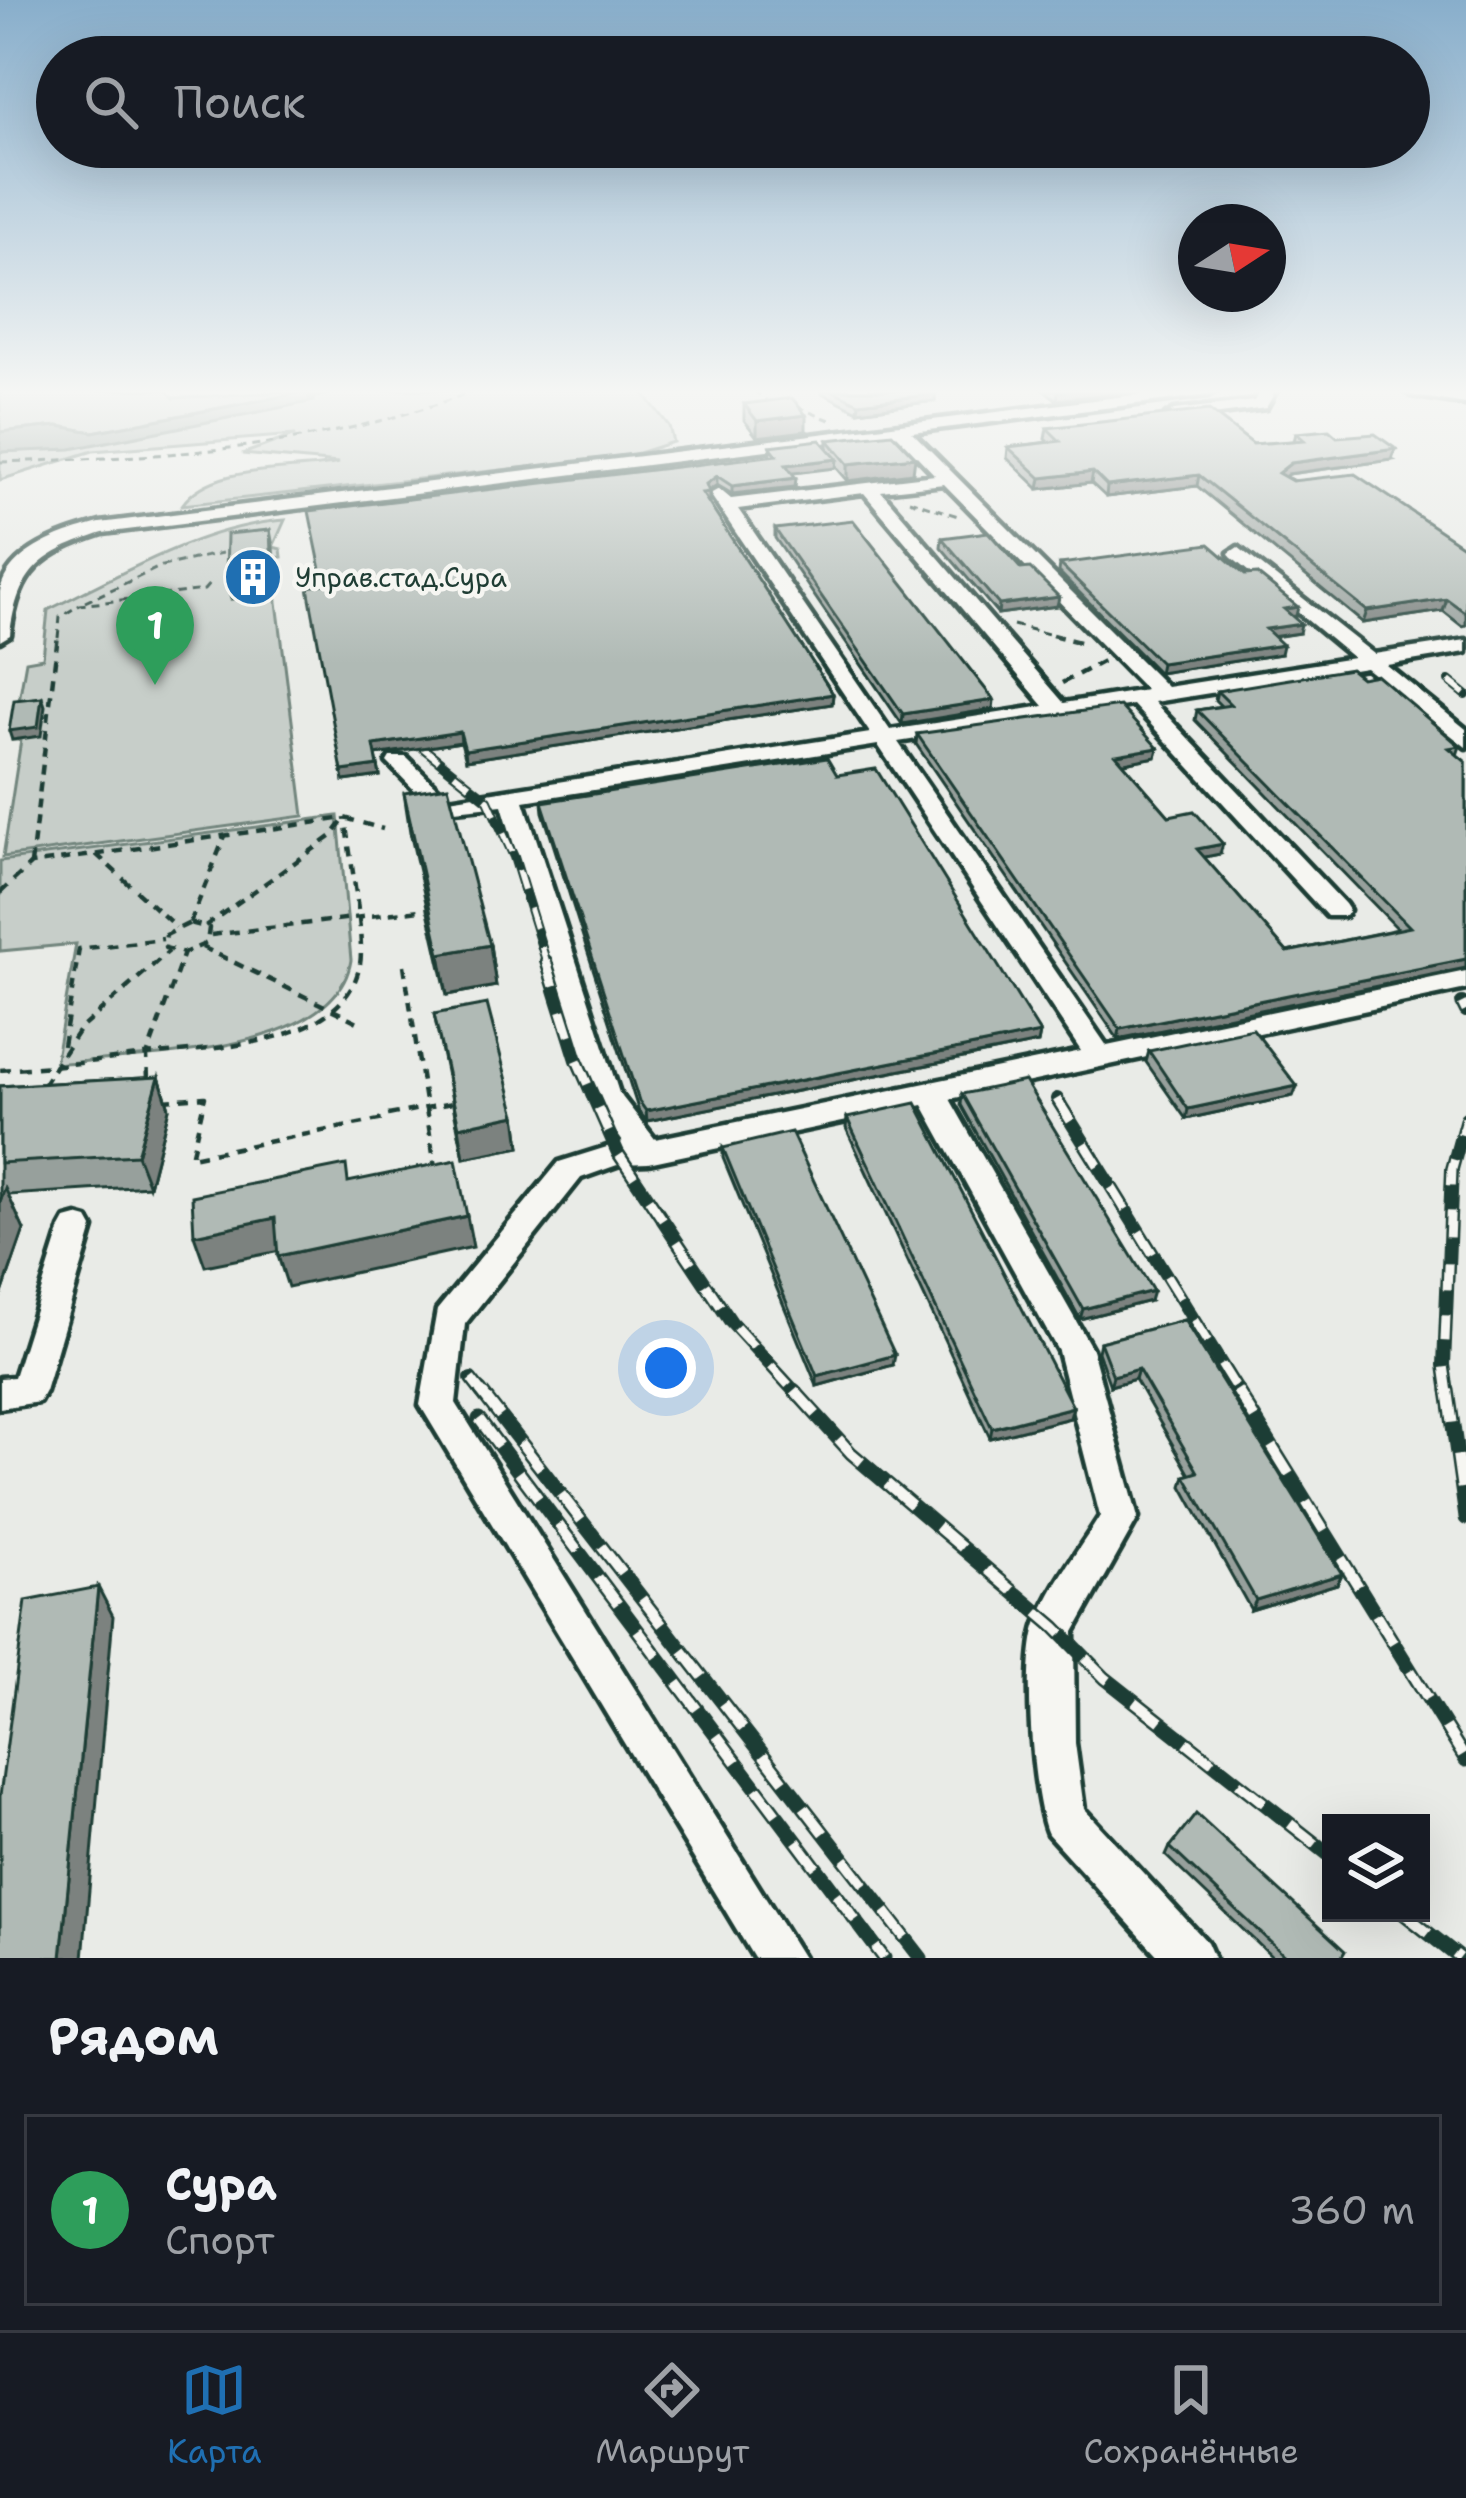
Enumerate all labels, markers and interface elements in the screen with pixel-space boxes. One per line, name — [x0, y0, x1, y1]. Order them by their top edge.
search box — [36, 36, 1430, 168]
icon: search — [78, 69, 144, 135]
text: Поиск — [174, 72, 305, 132]
north arrow — [1178, 204, 1286, 312]
building icon: Управ.стад.Сура — [222, 546, 284, 608]
place label: Управ.стад.Сура — [295, 559, 507, 596]
pin: 1 — [116, 586, 194, 685]
your location — [636, 1338, 696, 1398]
map controls — [1322, 1814, 1430, 1922]
button: layers — [1322, 1814, 1430, 1922]
text: Рядом — [48, 2002, 219, 2070]
text: Сура — [165, 2154, 277, 2214]
text: 1 — [81, 2184, 99, 2236]
text: 360 m — [1288, 2184, 1415, 2236]
text: Спорт — [165, 2214, 274, 2266]
tab: Карта — [167, 2357, 261, 2474]
tab: Маршрут — [595, 2357, 749, 2474]
tab: Сохранённые — [1083, 2357, 1299, 2474]

